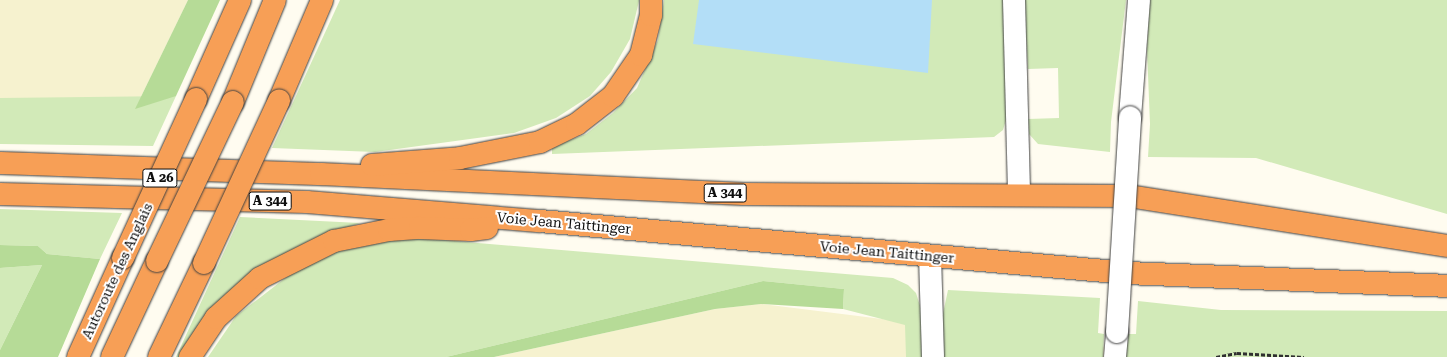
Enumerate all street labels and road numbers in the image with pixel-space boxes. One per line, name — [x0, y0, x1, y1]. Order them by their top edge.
road number: A 26 — [142, 167, 178, 189]
road number: A 344 — [703, 182, 747, 204]
road number: A 344 — [248, 190, 292, 212]
street label: Autoroute des Anglais — [78, 200, 156, 342]
street label: Voie Jean Taittinger — [496, 209, 632, 237]
street label: Voie Jean Taittinger — [819, 238, 955, 266]

